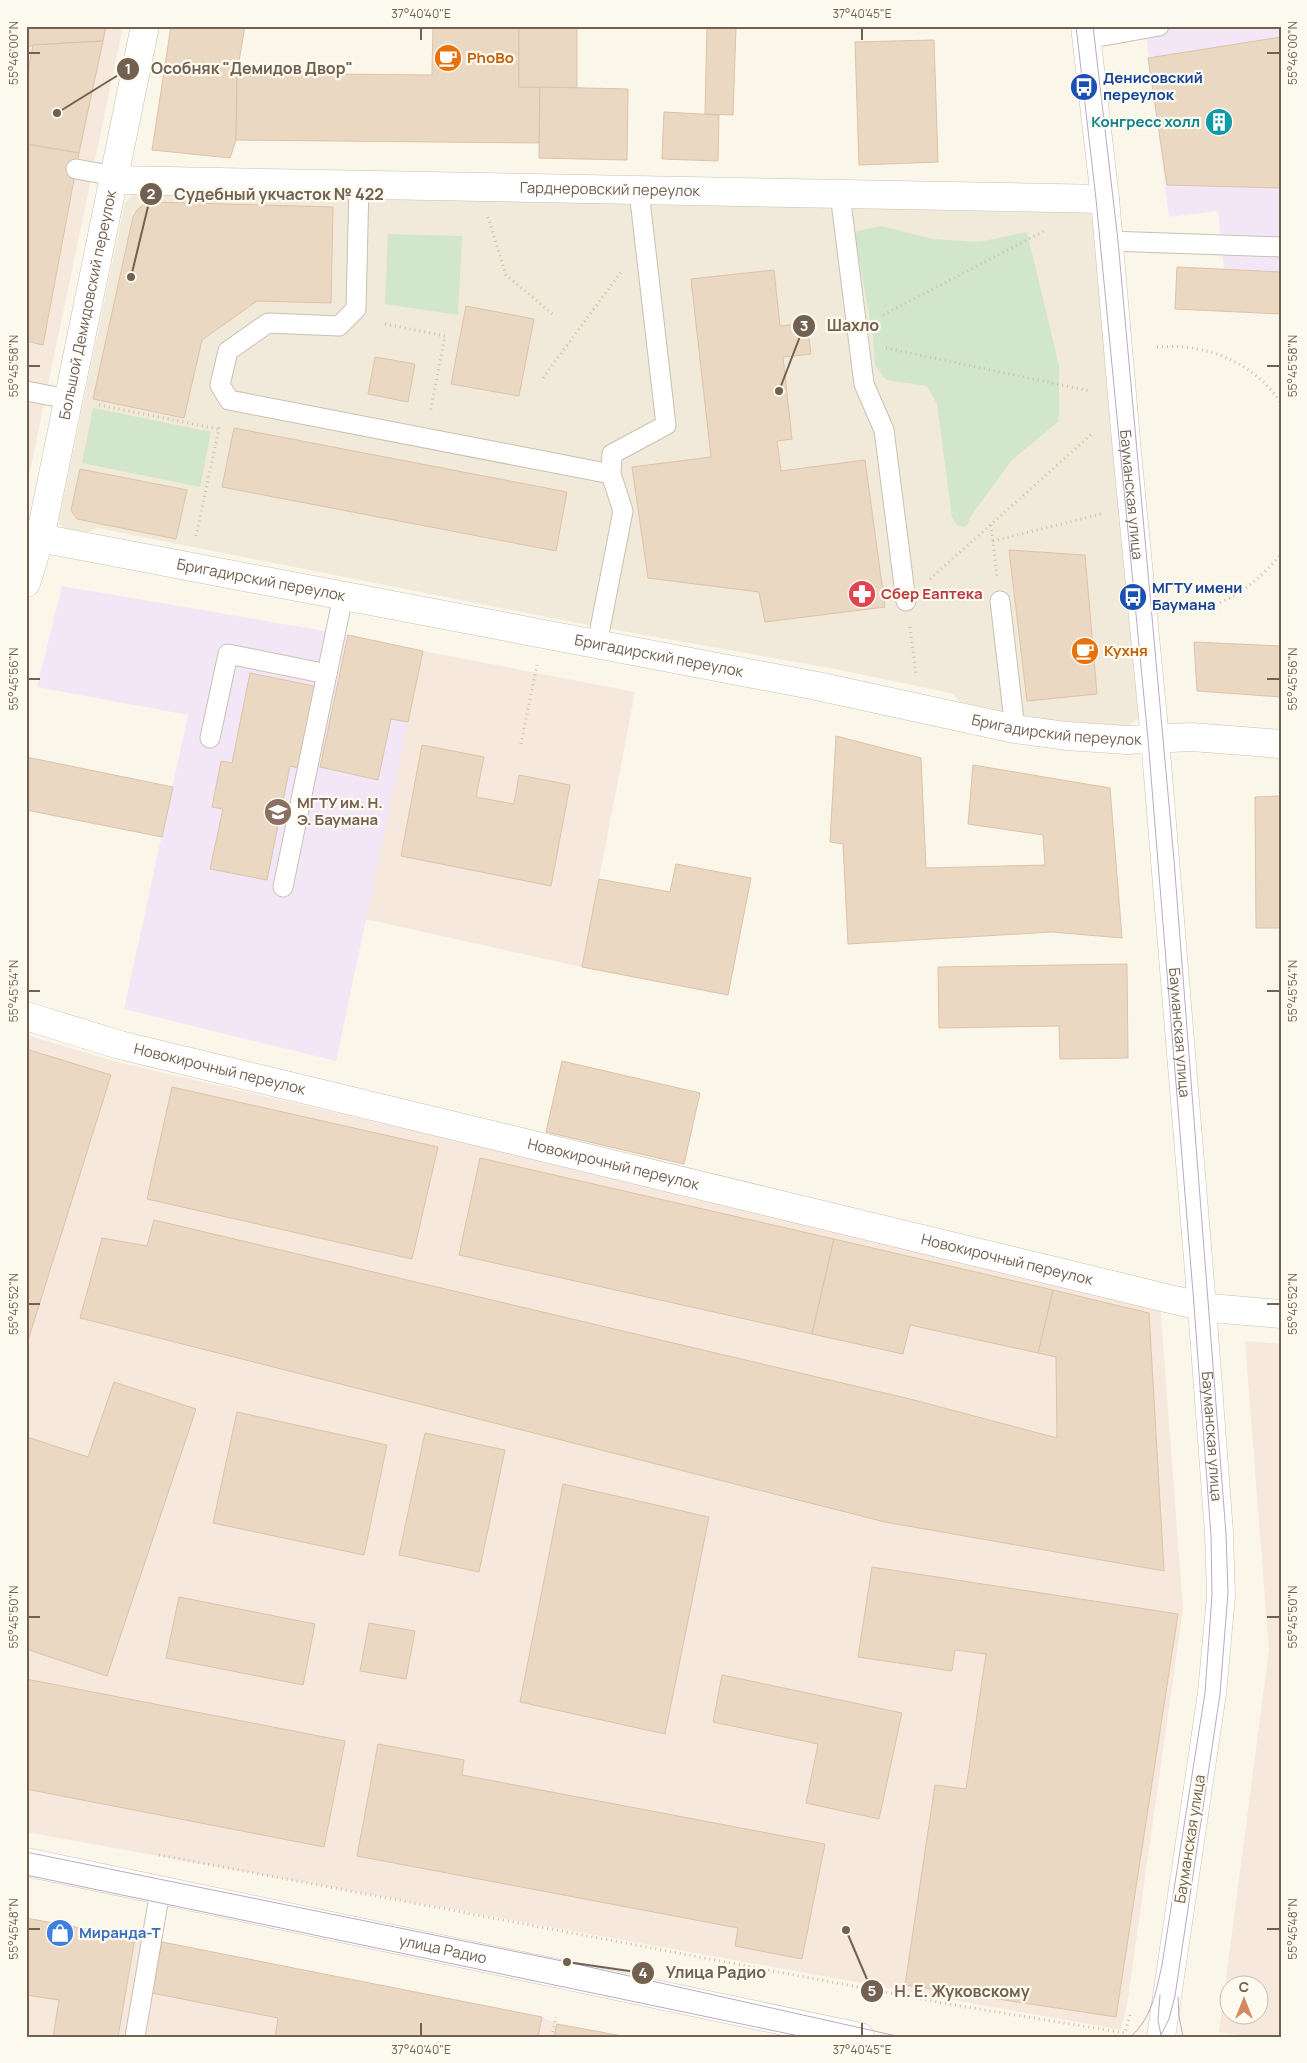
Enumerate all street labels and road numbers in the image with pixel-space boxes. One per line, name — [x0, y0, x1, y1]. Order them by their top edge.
street label: Гарднеровский переулок — [520, 177, 701, 201]
street label: Большой Демидовский переулок — [54, 188, 121, 422]
street label: Бауманская улица — [1115, 429, 1148, 561]
street label: Бригадирский переулок — [175, 553, 348, 606]
street label: Бригадирский переулок — [573, 629, 746, 682]
street label: Бригадирский переулок — [970, 709, 1142, 750]
street label: Бауманская улица — [1164, 967, 1196, 1098]
street label: Новокирочный переулок — [132, 1038, 308, 1100]
street label: Новокирочный переулок — [526, 1133, 702, 1195]
street label: Новокирочный переулок — [919, 1228, 1096, 1290]
street label: Бауманская улица — [1197, 1370, 1228, 1502]
street label: Бауманская улица — [1169, 1773, 1210, 1905]
street label: улица Радио — [397, 1930, 489, 1968]

